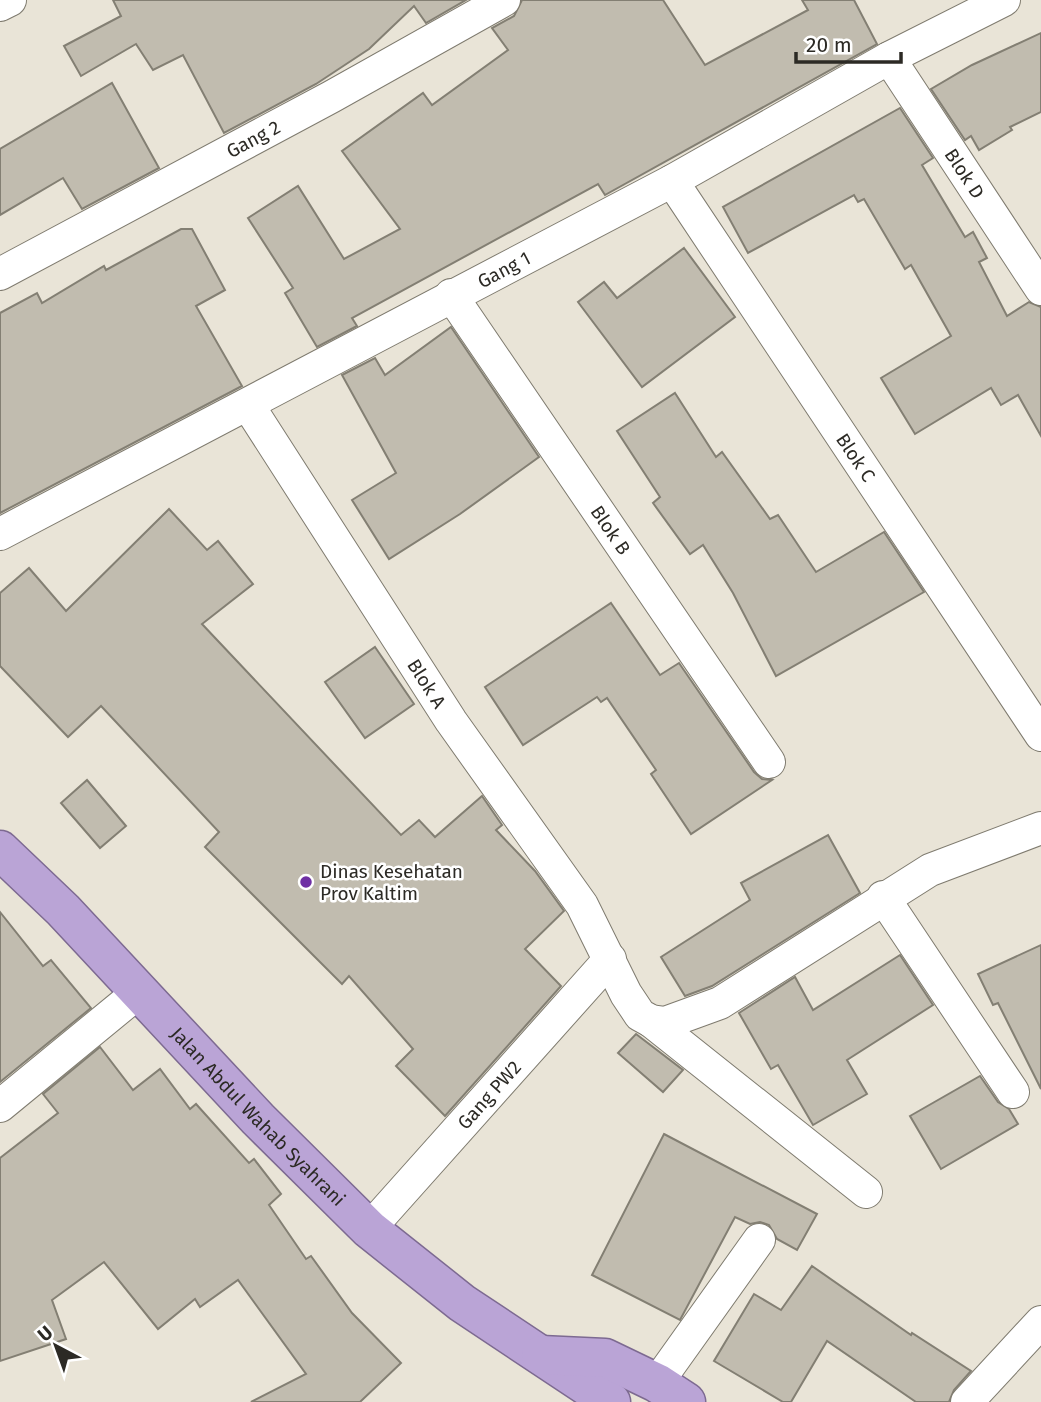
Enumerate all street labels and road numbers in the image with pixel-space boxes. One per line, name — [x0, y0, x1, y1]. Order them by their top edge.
street label: Gang 2 — [222, 115, 284, 162]
street label: Blok D — [940, 144, 990, 203]
street label: Gang 1 — [473, 246, 534, 293]
street label: Blok C — [832, 429, 881, 486]
street label: Blok B — [586, 501, 636, 559]
street label: Blok A — [403, 655, 451, 712]
street label: Jalan Abdul Wahab Syahrani — [166, 1022, 350, 1211]
street label: Gang PW2 — [452, 1056, 526, 1134]

